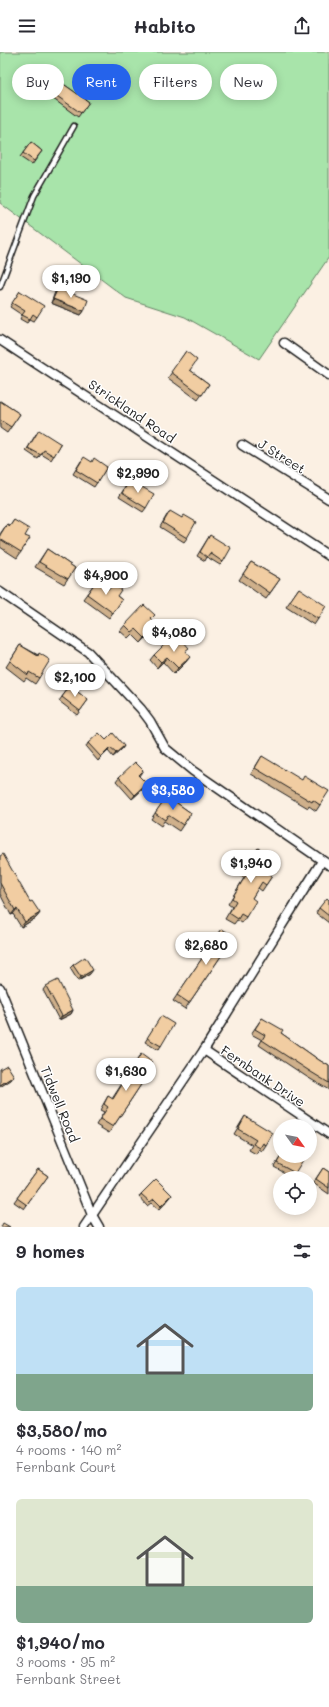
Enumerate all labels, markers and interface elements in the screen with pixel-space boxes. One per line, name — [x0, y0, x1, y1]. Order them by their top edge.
text: Habito — [134, 14, 196, 38]
icon: menu — [16, 15, 38, 37]
icon: share — [291, 15, 313, 37]
chip: Buy — [12, 64, 64, 100]
chip: Rent — [72, 64, 131, 100]
chip: Filters — [139, 64, 212, 100]
chip: New — [220, 64, 277, 100]
pin: $1,190 — [38, 265, 104, 299]
text: $1,190 — [51, 269, 91, 286]
street label: Strickland Road — [85, 375, 179, 446]
street label: J Street — [255, 434, 309, 477]
pin: $2,990 — [105, 460, 171, 494]
text: $2,990 — [116, 464, 160, 481]
pin: $4,900 — [73, 562, 139, 596]
text: $4,900 — [84, 566, 128, 583]
pin: $4,080 — [141, 619, 207, 653]
text: $4,080 — [151, 623, 197, 640]
pin: $2,100 — [42, 664, 108, 698]
text: $2,100 — [54, 668, 96, 685]
pin: $3,580 — [140, 777, 206, 811]
text: $3,580 — [151, 781, 195, 798]
pin: $1,940 — [218, 850, 284, 884]
text: $1,940 — [230, 854, 272, 871]
pin: $2,680 — [173, 932, 239, 966]
text: $2,680 — [184, 936, 228, 953]
street label: Fernbank Drive — [218, 1041, 309, 1110]
pin: $1,630 — [93, 1058, 159, 1092]
text: $1,630 — [105, 1062, 147, 1079]
street label: Tidwell Road — [37, 1063, 83, 1144]
north arrow — [273, 1119, 317, 1163]
map controls — [273, 1119, 317, 1215]
button: locate — [273, 1171, 317, 1215]
text: 9 homes — [16, 1240, 85, 1262]
icon: filters — [291, 1240, 313, 1262]
icon: home — [129, 1313, 201, 1385]
text: $3,580/mo — [16, 1419, 107, 1441]
text: 4 rooms · 140 m² — [16, 1441, 121, 1458]
text: Fernbank Court — [16, 1458, 116, 1475]
icon: home — [129, 1525, 201, 1597]
text: $1,940/mo — [16, 1631, 105, 1653]
text: 3 rooms · 95 m² — [16, 1653, 115, 1670]
text: Fernbank Street — [16, 1670, 121, 1687]

